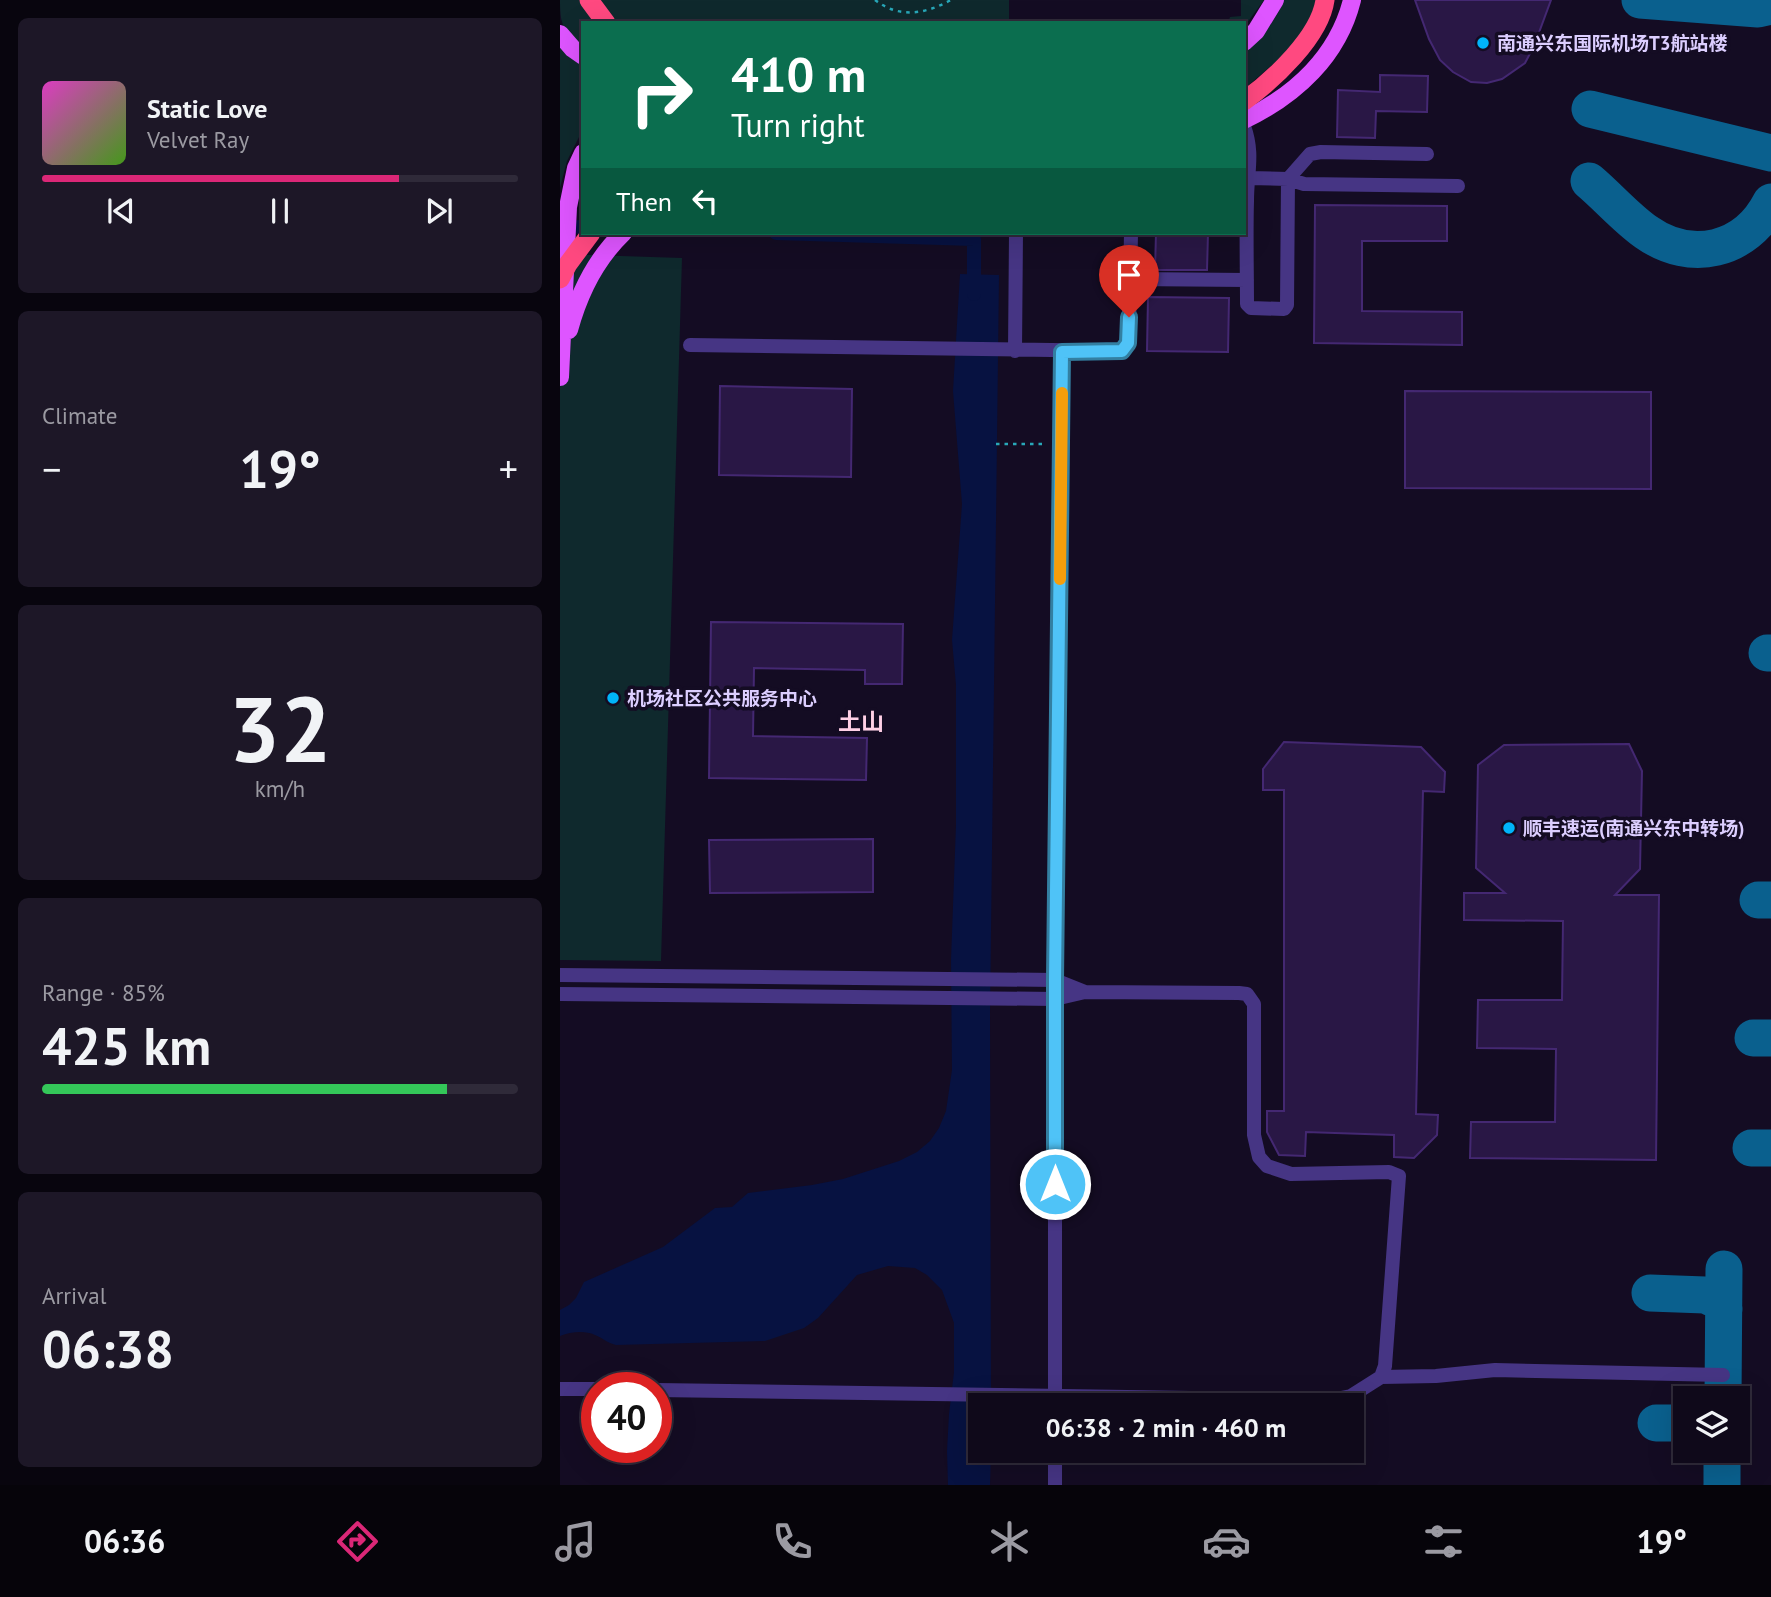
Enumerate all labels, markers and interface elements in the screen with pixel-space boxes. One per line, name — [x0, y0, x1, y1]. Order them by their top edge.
place label: 南通兴东国际机场T3航站楼 — [1497, 31, 1728, 55]
marker: 南通兴东国际机场T3航站楼 — [1475, 35, 1491, 51]
text: 410 m — [731, 42, 866, 106]
icon: right — [616, 49, 707, 140]
text: Static Love — [147, 92, 268, 125]
text: Turn right — [731, 104, 865, 146]
text: Velvet Ray — [147, 125, 249, 154]
icon: left — [686, 182, 724, 220]
text: Then — [616, 185, 672, 218]
icon: previous — [102, 192, 140, 230]
icon: pause — [261, 192, 299, 230]
icon: next — [420, 192, 458, 230]
pin — [1099, 245, 1159, 317]
icon: arrive — [1110, 256, 1148, 294]
text: Climate — [42, 401, 117, 430]
text: 19° — [239, 435, 321, 502]
text: − — [42, 444, 61, 493]
text: + — [499, 444, 518, 493]
text: 32 — [228, 669, 332, 787]
place label: 机场社区公共服务中心 — [627, 686, 817, 710]
marker: 机场社区公共服务中心 — [605, 690, 621, 706]
district label: 土山 — [838, 707, 884, 736]
text: km/h — [255, 774, 305, 803]
place label: 顺丰速运(南通兴东中转场) — [1523, 816, 1744, 840]
marker: 顺丰速运(南通兴东中转场) — [1501, 820, 1517, 836]
text: Range · 85% — [42, 978, 165, 1007]
text: 425 km — [42, 1012, 211, 1079]
position arrow — [1018, 1147, 1092, 1221]
text: Arrival — [42, 1281, 106, 1310]
text: 06:38 — [42, 1315, 174, 1382]
speed limit sign: 40 — [581, 1372, 672, 1463]
map controls — [1673, 1386, 1750, 1463]
button: layers — [1673, 1386, 1750, 1463]
text: 06:38 · 2 min · 460 m — [1046, 1411, 1286, 1444]
icon: directions — [333, 1517, 382, 1566]
icon: music — [551, 1517, 600, 1566]
icon: phone — [768, 1517, 817, 1566]
icon: climate — [985, 1517, 1034, 1566]
icon: car — [1202, 1517, 1251, 1566]
icon: filters — [1419, 1517, 1468, 1566]
text: 06:36 — [84, 1520, 165, 1562]
text: 19° — [1637, 1520, 1687, 1562]

